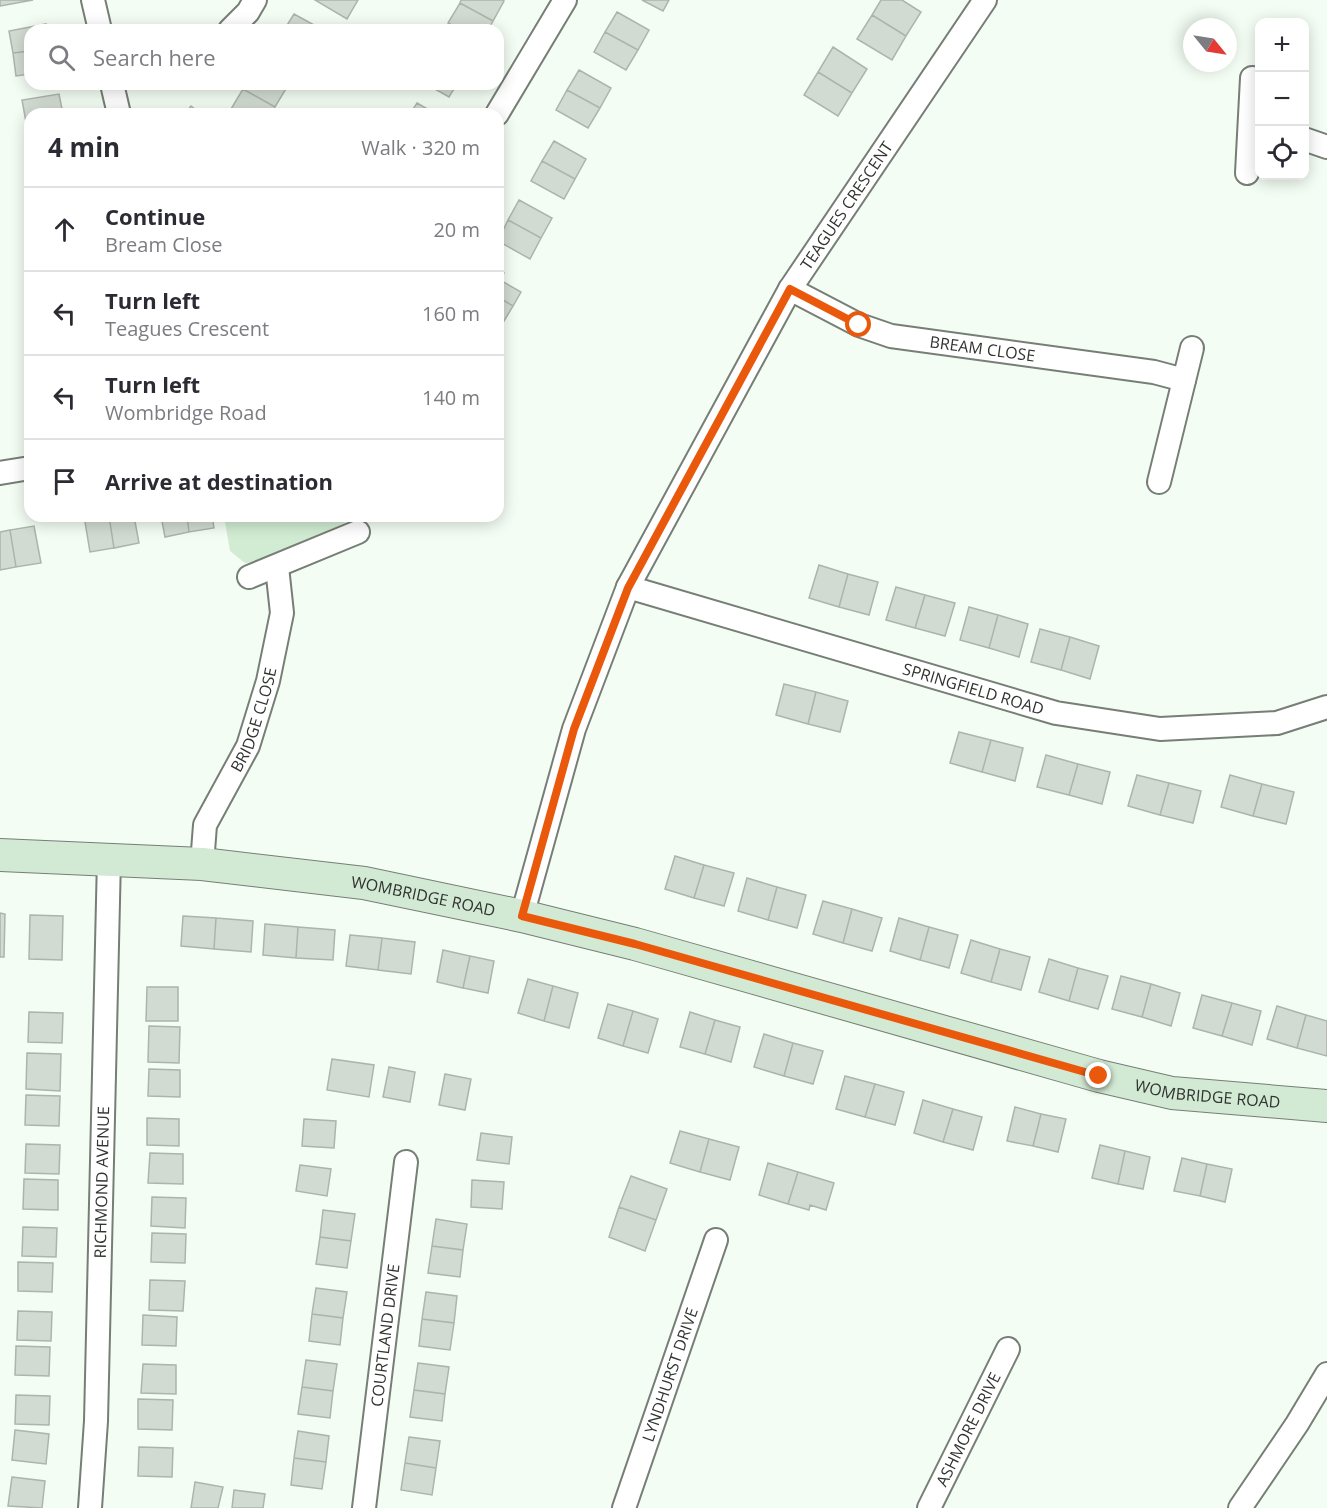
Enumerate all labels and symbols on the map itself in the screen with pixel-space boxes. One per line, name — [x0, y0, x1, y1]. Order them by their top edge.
north arrow — [1183, 18, 1237, 72]
street label: TEAGUES CRESCENT — [795, 137, 898, 274]
route start — [845, 311, 871, 337]
street label: BREAM CLOSE — [928, 330, 1037, 367]
street label: SPRINGFIELD ROAD — [900, 657, 1047, 720]
street label: BRIDGE CLOSE — [225, 665, 282, 776]
street label: WOMBRIDGE ROAD — [350, 871, 497, 921]
route end — [1085, 1062, 1111, 1088]
street label: WOMBRIDGE ROAD — [1133, 1074, 1281, 1113]
street label: RICHMOND AVENUE — [89, 1106, 114, 1259]
street label: COURTLAND DRIVE — [365, 1263, 405, 1408]
street label: LYNDHURST DRIVE — [637, 1305, 703, 1445]
street label: ASHMORE DRIVE — [931, 1368, 1006, 1490]

